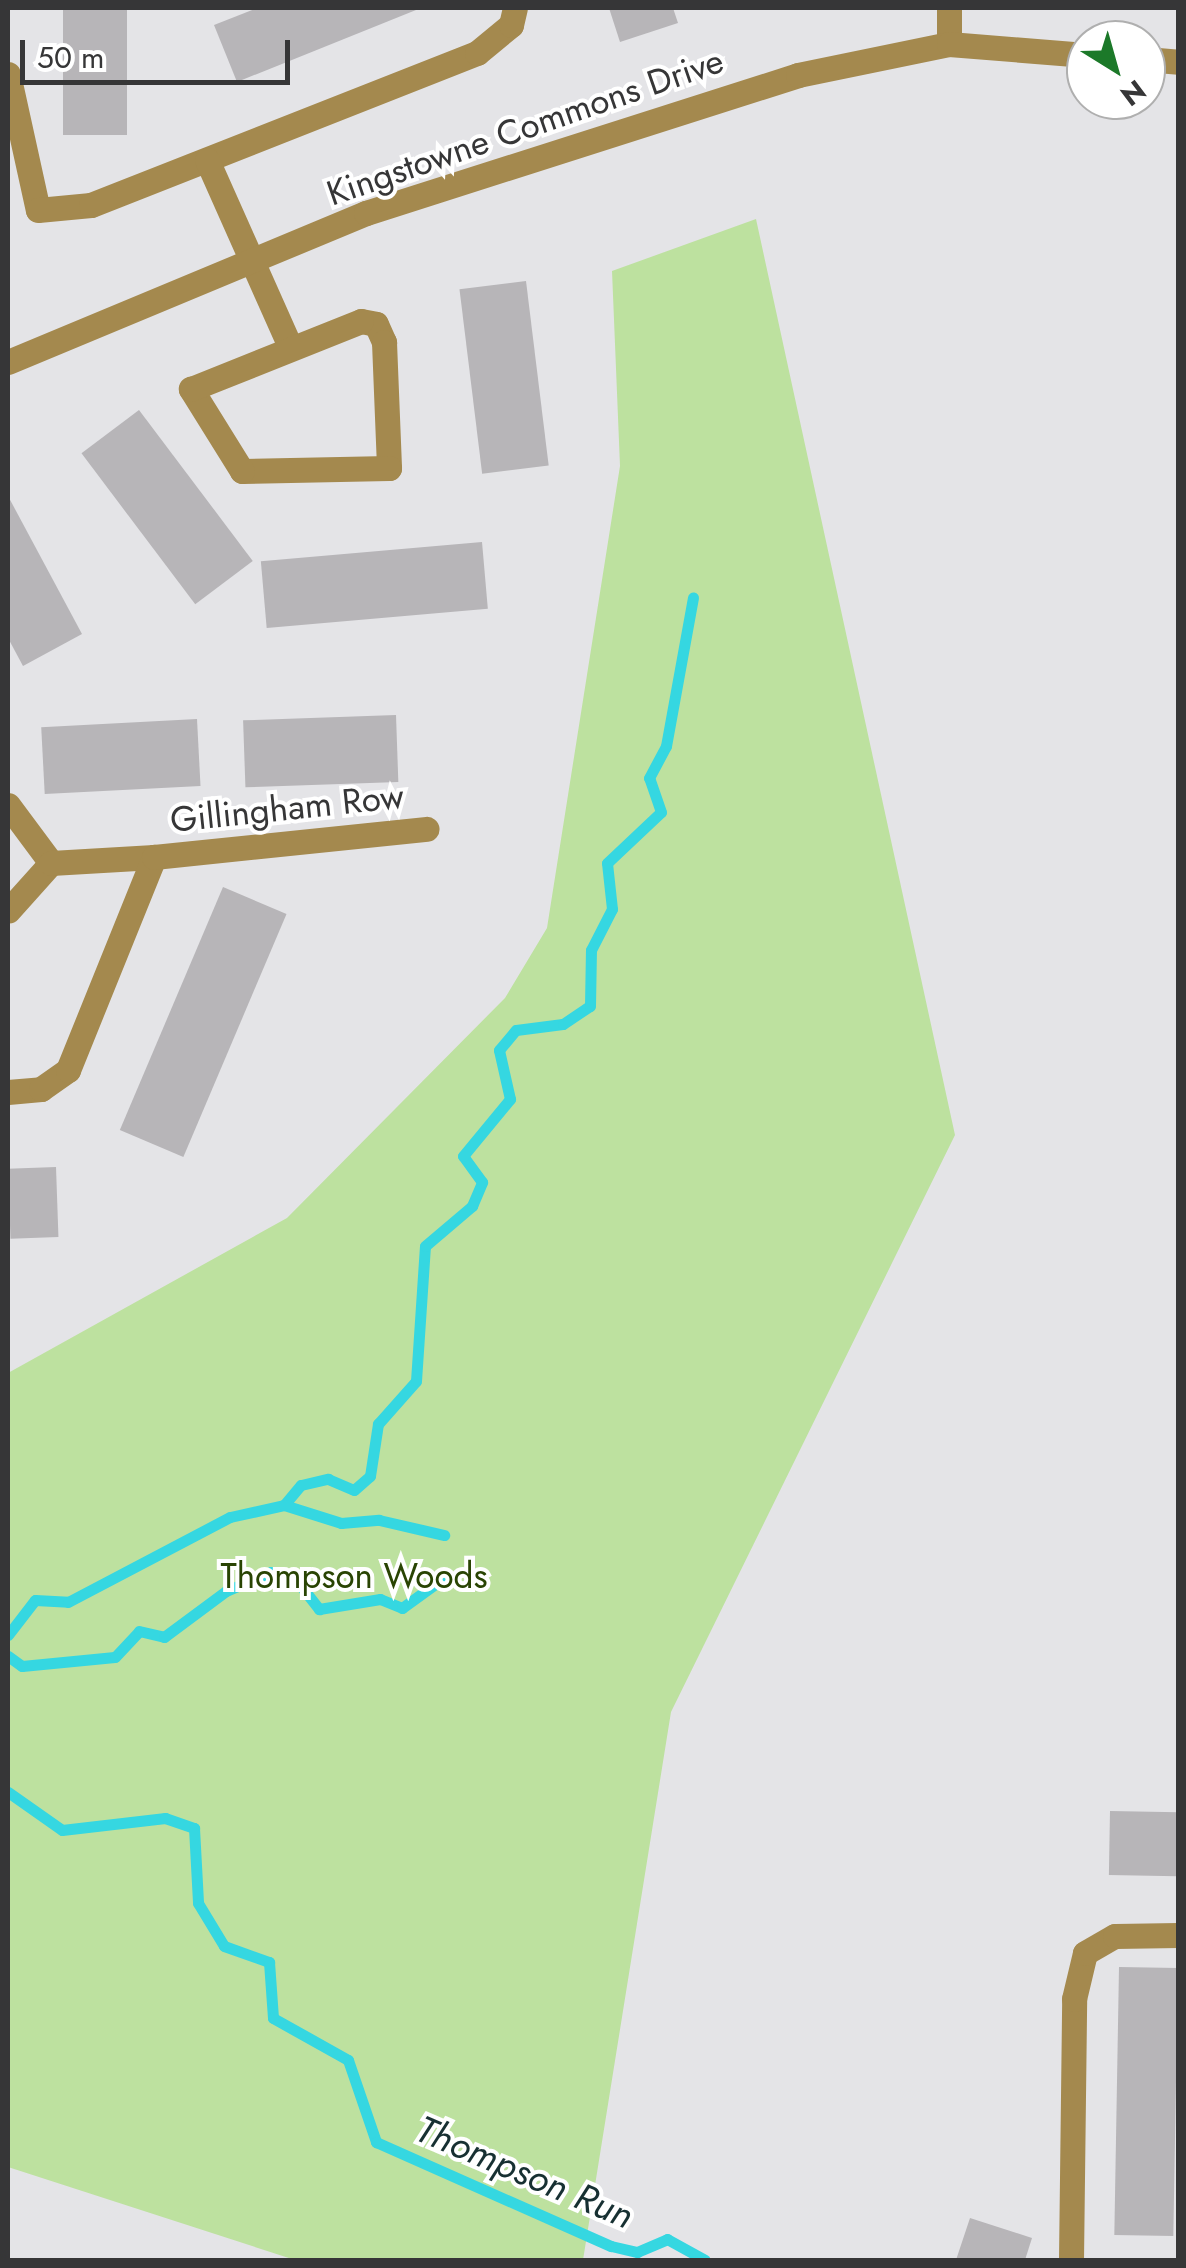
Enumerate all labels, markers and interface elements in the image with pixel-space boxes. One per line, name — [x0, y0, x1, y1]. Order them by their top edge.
scale bar — [25, 20, 295, 82]
north arrow — [1066, 20, 1166, 120]
text: 50 m — [37, 36, 104, 79]
street label: Kingstowne Commons Drive — [321, 39, 729, 215]
text: N — [1112, 70, 1154, 116]
street label: Gillingham Row — [168, 775, 406, 841]
park label: Thompson Woods — [220, 1555, 488, 1597]
water label: Thompson Run — [410, 2106, 640, 2238]

